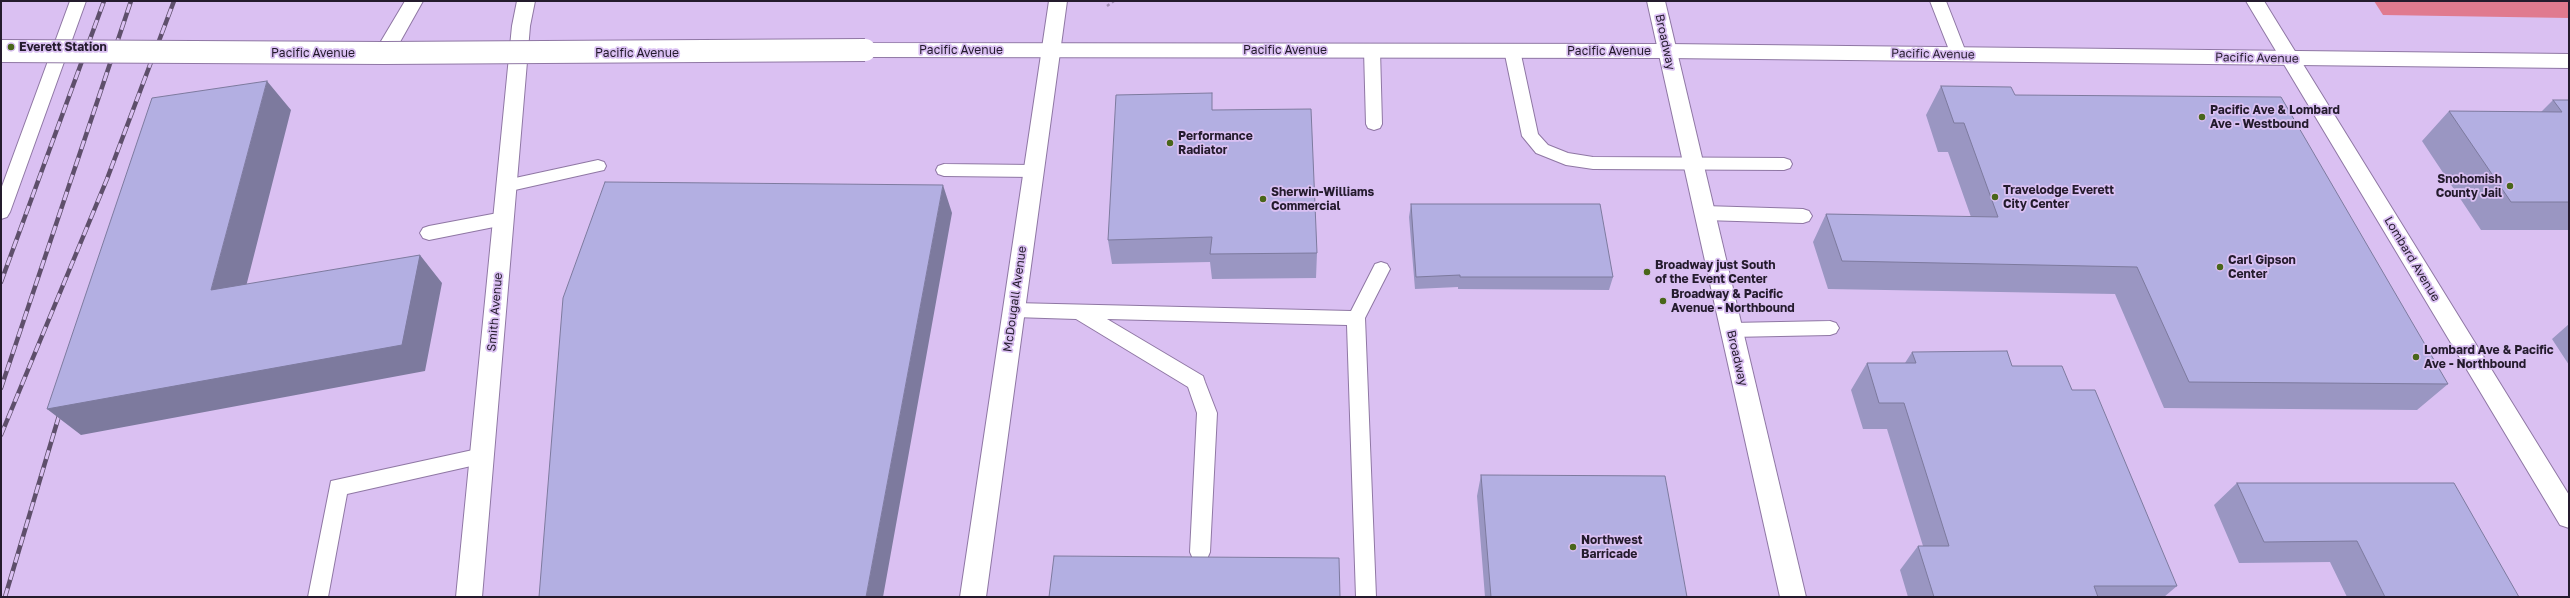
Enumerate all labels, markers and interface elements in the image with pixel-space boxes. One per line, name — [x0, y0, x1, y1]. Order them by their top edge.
street label: Broadway — [1652, 13, 1678, 71]
place label: Everett Station — [19, 40, 107, 54]
marker: Everett Station — [6, 42, 16, 52]
street label: Pacific Avenue — [919, 43, 1003, 57]
street label: Pacific Avenue — [1243, 43, 1327, 57]
street label: Pacific Avenue — [1567, 44, 1651, 58]
street label: Pacific Avenue — [271, 46, 355, 60]
street label: Pacific Avenue — [595, 46, 679, 60]
street label: Pacific Avenue — [1891, 46, 1975, 62]
street label: Pacific Avenue — [2215, 50, 2299, 66]
place label: Pacific Ave & Lombard Ave - Westbound — [2210, 103, 2340, 131]
marker: Pacific Ave & Lombard Ave - Westbound — [2197, 112, 2207, 122]
place label: Performance Radiator — [1178, 129, 1253, 157]
marker: Performance Radiator — [1165, 138, 1175, 148]
place label: Snohomish County Jail — [2436, 172, 2502, 200]
marker: Snohomish County Jail — [2505, 181, 2515, 191]
place label: Travelodge Everett City Center — [2003, 183, 2114, 211]
place label: Sherwin-Williams Commercial — [1271, 185, 1374, 213]
marker: Travelodge Everett City Center — [1990, 192, 2000, 202]
marker: Sherwin-Williams Commercial — [1258, 194, 1268, 204]
street label: Lombard Avenue — [2381, 214, 2443, 304]
street label: McDougall Avenue — [1000, 245, 1030, 353]
place label: Carl Gipson Center — [2228, 253, 2296, 281]
place label: Broadway just South of the Event Center — [1655, 258, 1775, 286]
marker: Carl Gipson Center — [2215, 262, 2225, 272]
marker: Broadway just South of the Event Center — [1642, 267, 1652, 277]
street label: Smith Avenue — [484, 272, 506, 352]
place label: Broadway & Pacific Avenue - Northbound — [1671, 287, 1795, 315]
marker: Broadway & Pacific Avenue - Northbound — [1658, 296, 1668, 306]
street label: Broadway — [1724, 329, 1750, 387]
place label: Lombard Ave & Pacific Ave - Northbound — [2424, 343, 2554, 371]
marker: Lombard Ave & Pacific Ave - Northbound — [2411, 352, 2421, 362]
place label: Northwest Barricade — [1581, 533, 1643, 561]
marker: Northwest Barricade — [1568, 542, 1578, 552]

